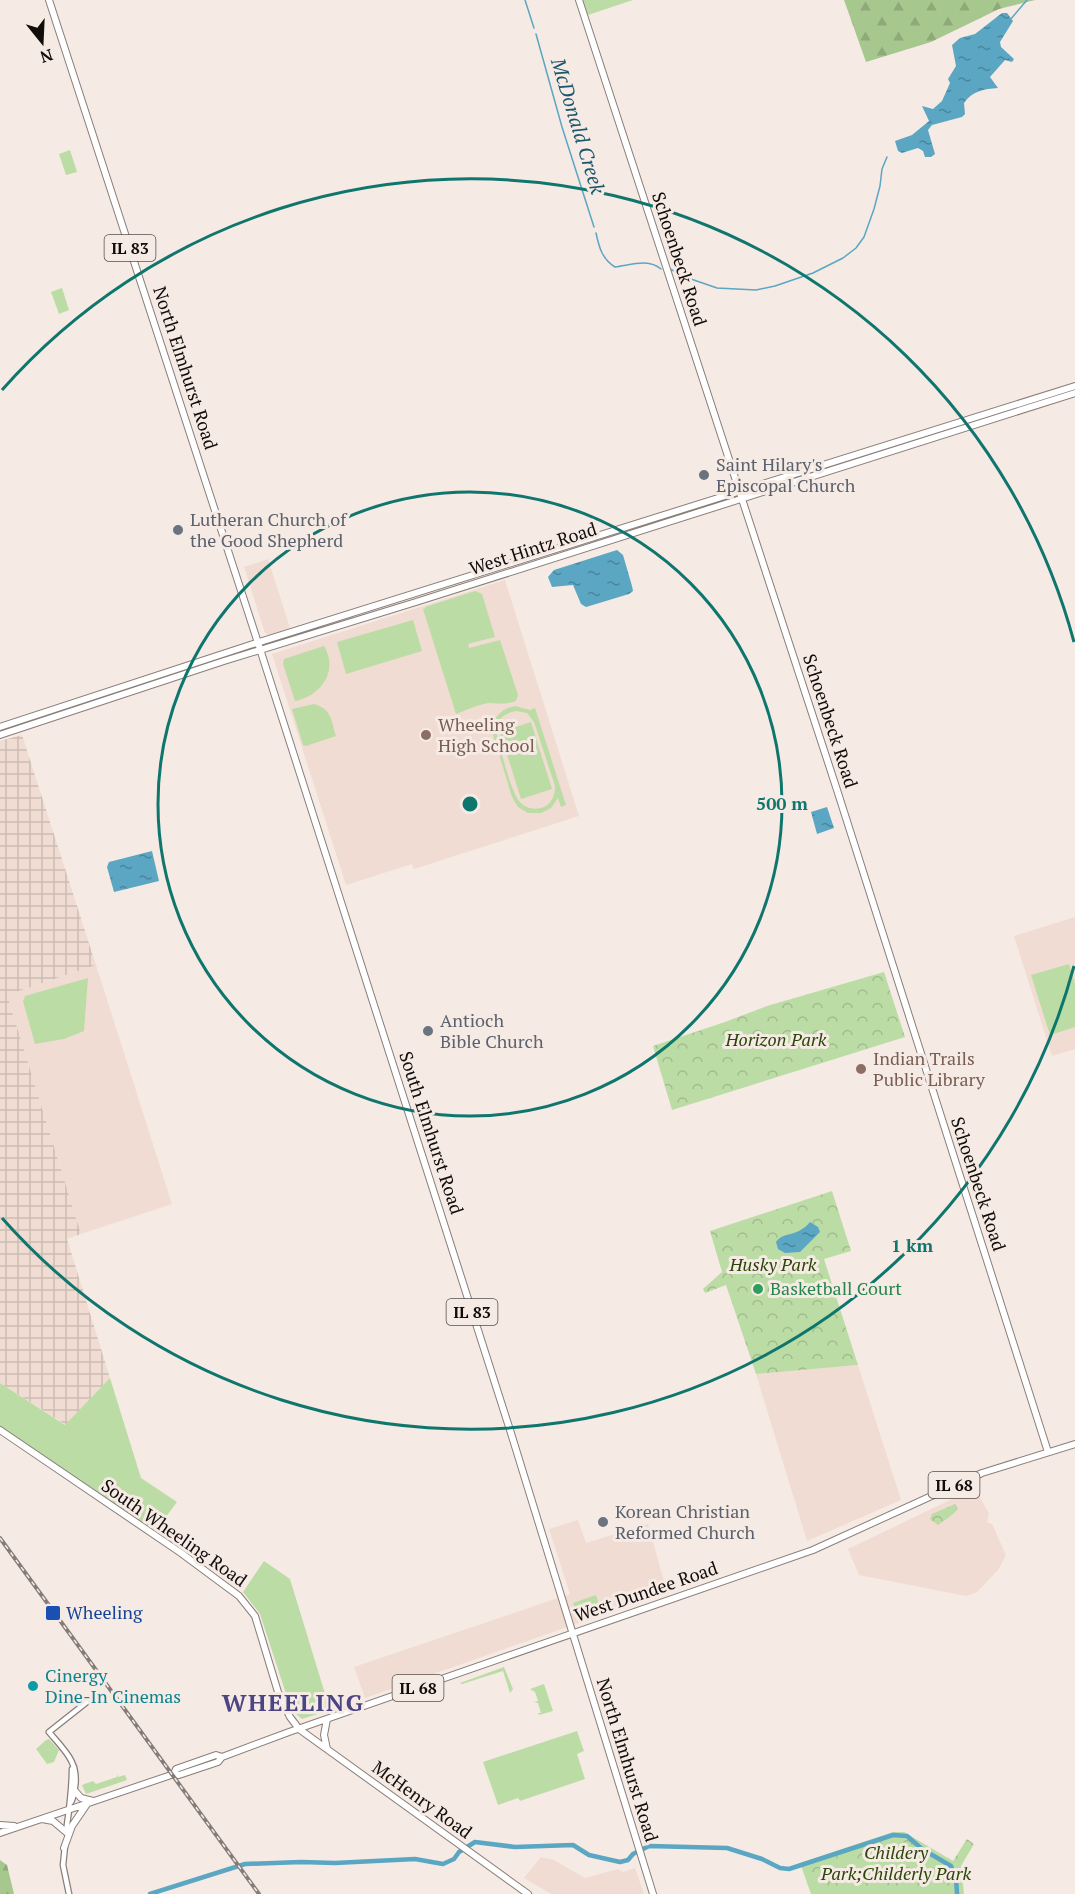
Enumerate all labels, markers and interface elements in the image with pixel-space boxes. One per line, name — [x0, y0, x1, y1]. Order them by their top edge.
north arrow — [12, 12, 72, 72]
text: N — [37, 44, 56, 69]
water label: McDonald Creek — [545, 54, 612, 198]
street label: Schoenbeck Road — [647, 189, 713, 329]
road number: IL 83 — [104, 235, 156, 261]
street label: North Elmhurst Road — [148, 283, 224, 452]
place label: Saint Hilary's Episcopal Church — [716, 452, 856, 497]
marker: Saint Hilary's Episcopal Church — [697, 468, 711, 482]
place label: Lutheran Church of the Good Shepherd — [190, 507, 348, 552]
street label: West Hintz Road — [466, 516, 600, 580]
marker: Lutheran Church of the Good Shepherd — [171, 523, 185, 537]
street label: Schoenbeck Road — [798, 651, 864, 791]
place label: Wheeling High School — [438, 712, 535, 757]
marker: Wheeling High School — [419, 728, 433, 742]
text: 500 m — [756, 791, 808, 815]
centre of rings — [460, 794, 480, 814]
place label: Antioch Bible Church — [440, 1008, 544, 1053]
marker: Antioch Bible Church — [421, 1024, 435, 1038]
park label: Horizon Park — [725, 1027, 827, 1051]
place label: Indian Trails Public Library — [873, 1046, 986, 1091]
street label: South Elmhurst Road — [394, 1048, 470, 1217]
marker: Indian Trails Public Library — [854, 1062, 868, 1076]
street label: Schoenbeck Road — [946, 1114, 1012, 1254]
text: 1 km — [891, 1233, 933, 1257]
park label: Husky Park — [728, 1252, 817, 1276]
place label: Basketball Court — [770, 1276, 902, 1300]
marker: Basketball Court — [751, 1282, 765, 1296]
road number: IL 83 — [446, 1299, 498, 1325]
road number: IL 68 — [928, 1472, 980, 1498]
street label: South Wheeling Road — [97, 1473, 252, 1592]
place label: Korean Christian Reformed Church — [615, 1499, 756, 1544]
marker: Korean Christian Reformed Church — [596, 1515, 610, 1529]
street label: West Dundee Road — [571, 1555, 720, 1627]
place label: Wheeling — [66, 1600, 143, 1624]
marker: Wheeling — [44, 1604, 62, 1622]
place label: Cinergy Dine-In Cinemas — [45, 1663, 181, 1708]
road number: IL 68 — [392, 1675, 444, 1701]
street label: North Elmhurst Road — [592, 1675, 664, 1844]
marker: Cinergy Dine-In Cinemas — [26, 1679, 40, 1693]
district label: WHEELING — [222, 1686, 364, 1718]
street label: McHenry Road — [368, 1755, 477, 1843]
park label: Childery Park;Childerly Park — [820, 1840, 971, 1885]

